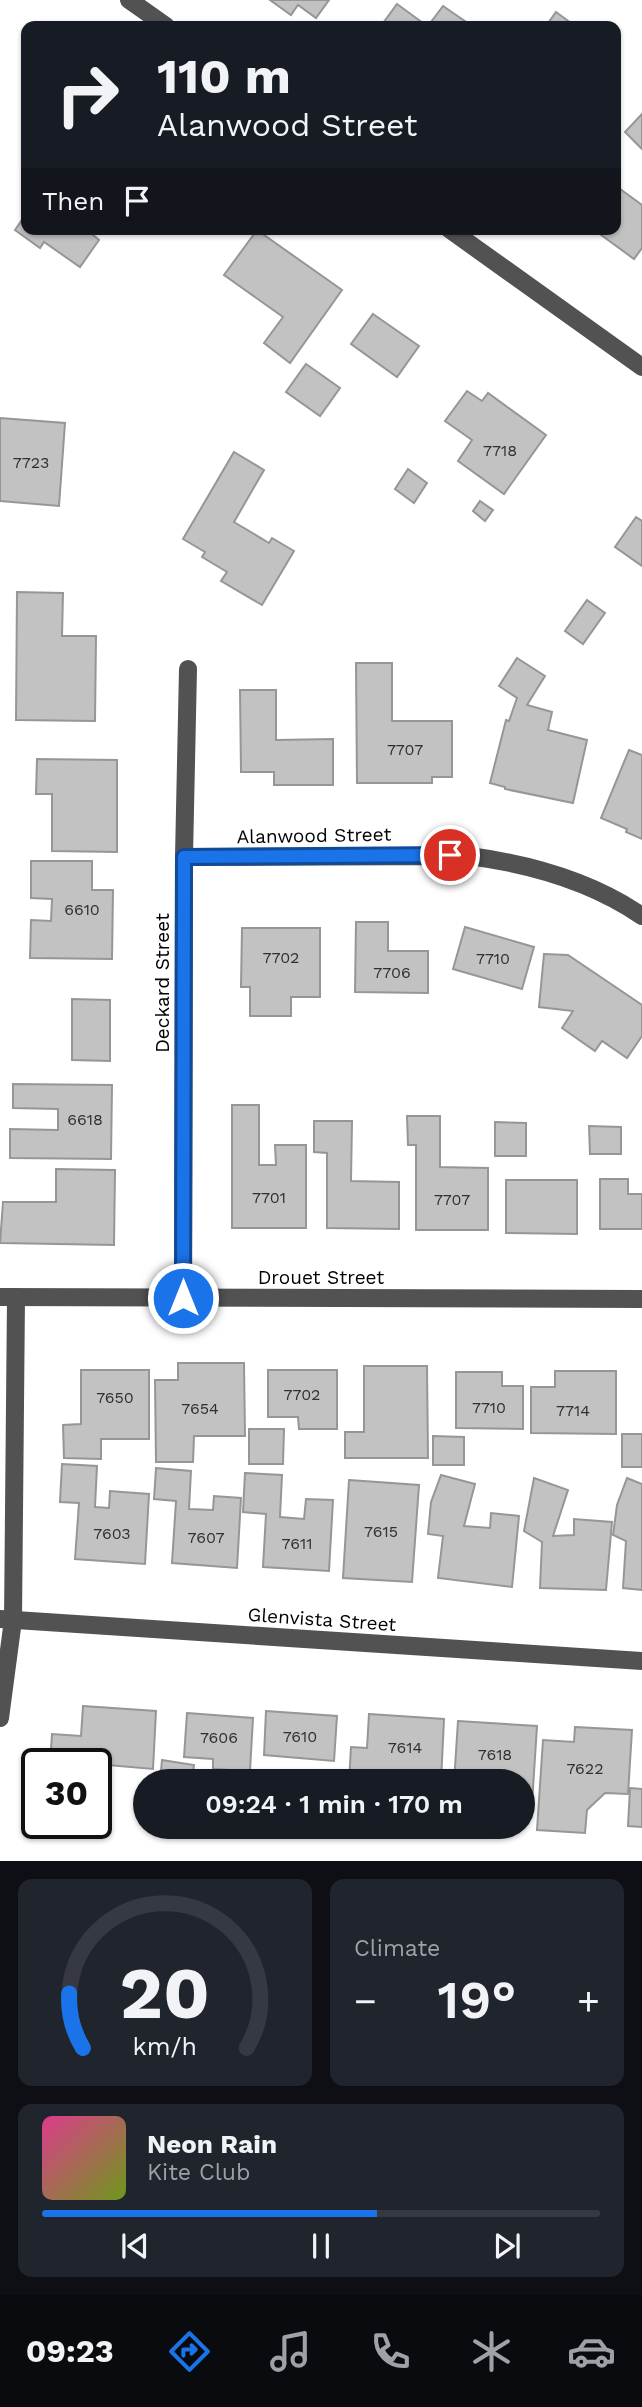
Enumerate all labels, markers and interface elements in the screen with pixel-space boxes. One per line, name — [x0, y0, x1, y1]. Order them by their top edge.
text: 110 m — [157, 47, 291, 105]
icon: right — [42, 49, 133, 140]
text: Alanwood Street — [157, 106, 418, 144]
icon: arrive — [118, 182, 156, 220]
text: Then — [42, 186, 104, 216]
house number: 7718 — [483, 441, 517, 460]
house number: 7723 — [13, 453, 49, 472]
house number: 7707 — [387, 740, 423, 759]
street label: Alanwood Street — [236, 823, 392, 848]
pin — [420, 825, 480, 885]
icon: arrive — [431, 836, 469, 874]
house number: 6610 — [64, 900, 100, 919]
street label: Deckard Street — [151, 913, 174, 1053]
house number: 7702 — [263, 948, 299, 967]
house number: 7710 — [476, 949, 510, 968]
house number: 7706 — [373, 963, 411, 982]
house number: 6618 — [67, 1110, 103, 1129]
house number: 7701 — [252, 1188, 286, 1207]
house number: 7707 — [434, 1190, 470, 1209]
position arrow — [146, 1261, 220, 1335]
street label: Drouet Street — [258, 1266, 384, 1289]
house number: 7702 — [284, 1385, 320, 1404]
house number: 7650 — [96, 1388, 134, 1407]
house number: 7710 — [472, 1398, 506, 1417]
house number: 7654 — [181, 1399, 219, 1418]
house number: 7714 — [556, 1401, 590, 1420]
house number: 7615 — [364, 1522, 398, 1541]
house number: 7603 — [93, 1524, 131, 1543]
house number: 7607 — [188, 1528, 225, 1547]
house number: 7611 — [282, 1534, 312, 1553]
street label: Glenvista Street — [247, 1603, 397, 1636]
house number: 7610 — [283, 1727, 317, 1746]
house number: 7606 — [200, 1728, 238, 1747]
house number: 7614 — [388, 1738, 422, 1757]
house number: 7618 — [478, 1745, 512, 1764]
speed limit sign: 30 — [21, 1748, 112, 1839]
house number: 7622 — [566, 1759, 604, 1778]
text: 09:24 · 1 min · 170 m — [205, 1789, 463, 1819]
text: Climate — [354, 1935, 440, 1962]
text: 20 — [120, 1951, 210, 2037]
text: 19° — [438, 1970, 516, 2031]
text: − — [354, 1979, 377, 2023]
text: + — [577, 1979, 600, 2023]
text: km/h — [133, 2032, 197, 2061]
text: Neon Rain — [147, 2129, 277, 2159]
text: Kite Club — [147, 2159, 250, 2186]
icon: previous — [116, 2227, 154, 2265]
icon: pause — [302, 2227, 340, 2265]
icon: next — [488, 2227, 526, 2265]
icon: directions — [165, 2327, 214, 2376]
icon: music — [266, 2327, 315, 2376]
icon: phone — [366, 2327, 415, 2376]
icon: climate — [467, 2327, 516, 2376]
icon: car — [567, 2327, 616, 2376]
text: 09:23 — [26, 2332, 114, 2370]

